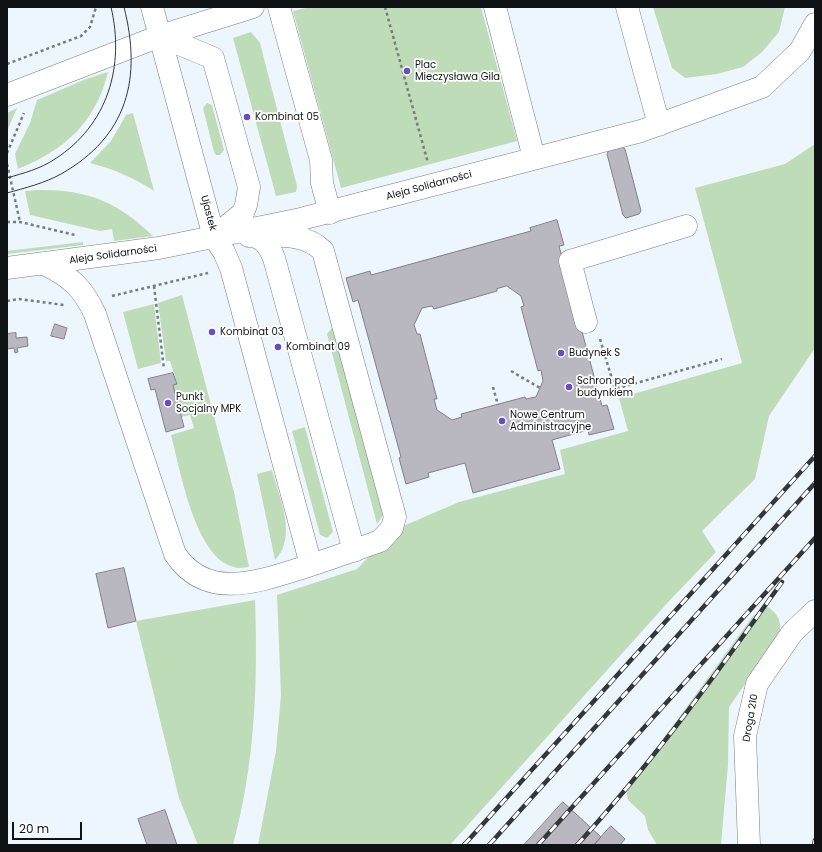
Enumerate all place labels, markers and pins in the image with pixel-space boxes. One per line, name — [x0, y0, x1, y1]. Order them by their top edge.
place label: Plac Mieczysława Gila — [415, 59, 500, 82]
marker: Plac Mieczysława Gila — [402, 66, 412, 76]
place label: Kombinat 05 — [255, 111, 319, 123]
marker: Kombinat 05 — [242, 112, 252, 122]
place label: Kombinat 03 — [220, 326, 284, 338]
marker: Kombinat 03 — [207, 327, 217, 337]
place label: Kombinat 09 — [286, 341, 350, 353]
marker: Kombinat 09 — [273, 342, 283, 352]
place label: Budynek S — [569, 347, 620, 359]
marker: Budynek S — [556, 348, 566, 358]
place label: Schron pod budynkiem — [577, 375, 634, 398]
marker: Schron pod budynkiem — [564, 382, 574, 392]
place label: Punkt Socjalny MPK — [176, 391, 241, 414]
marker: Punkt Socjalny MPK — [163, 398, 173, 408]
place label: Nowe Centrum Administracyjne — [510, 409, 591, 432]
marker: Nowe Centrum Administracyjne — [497, 416, 507, 426]

